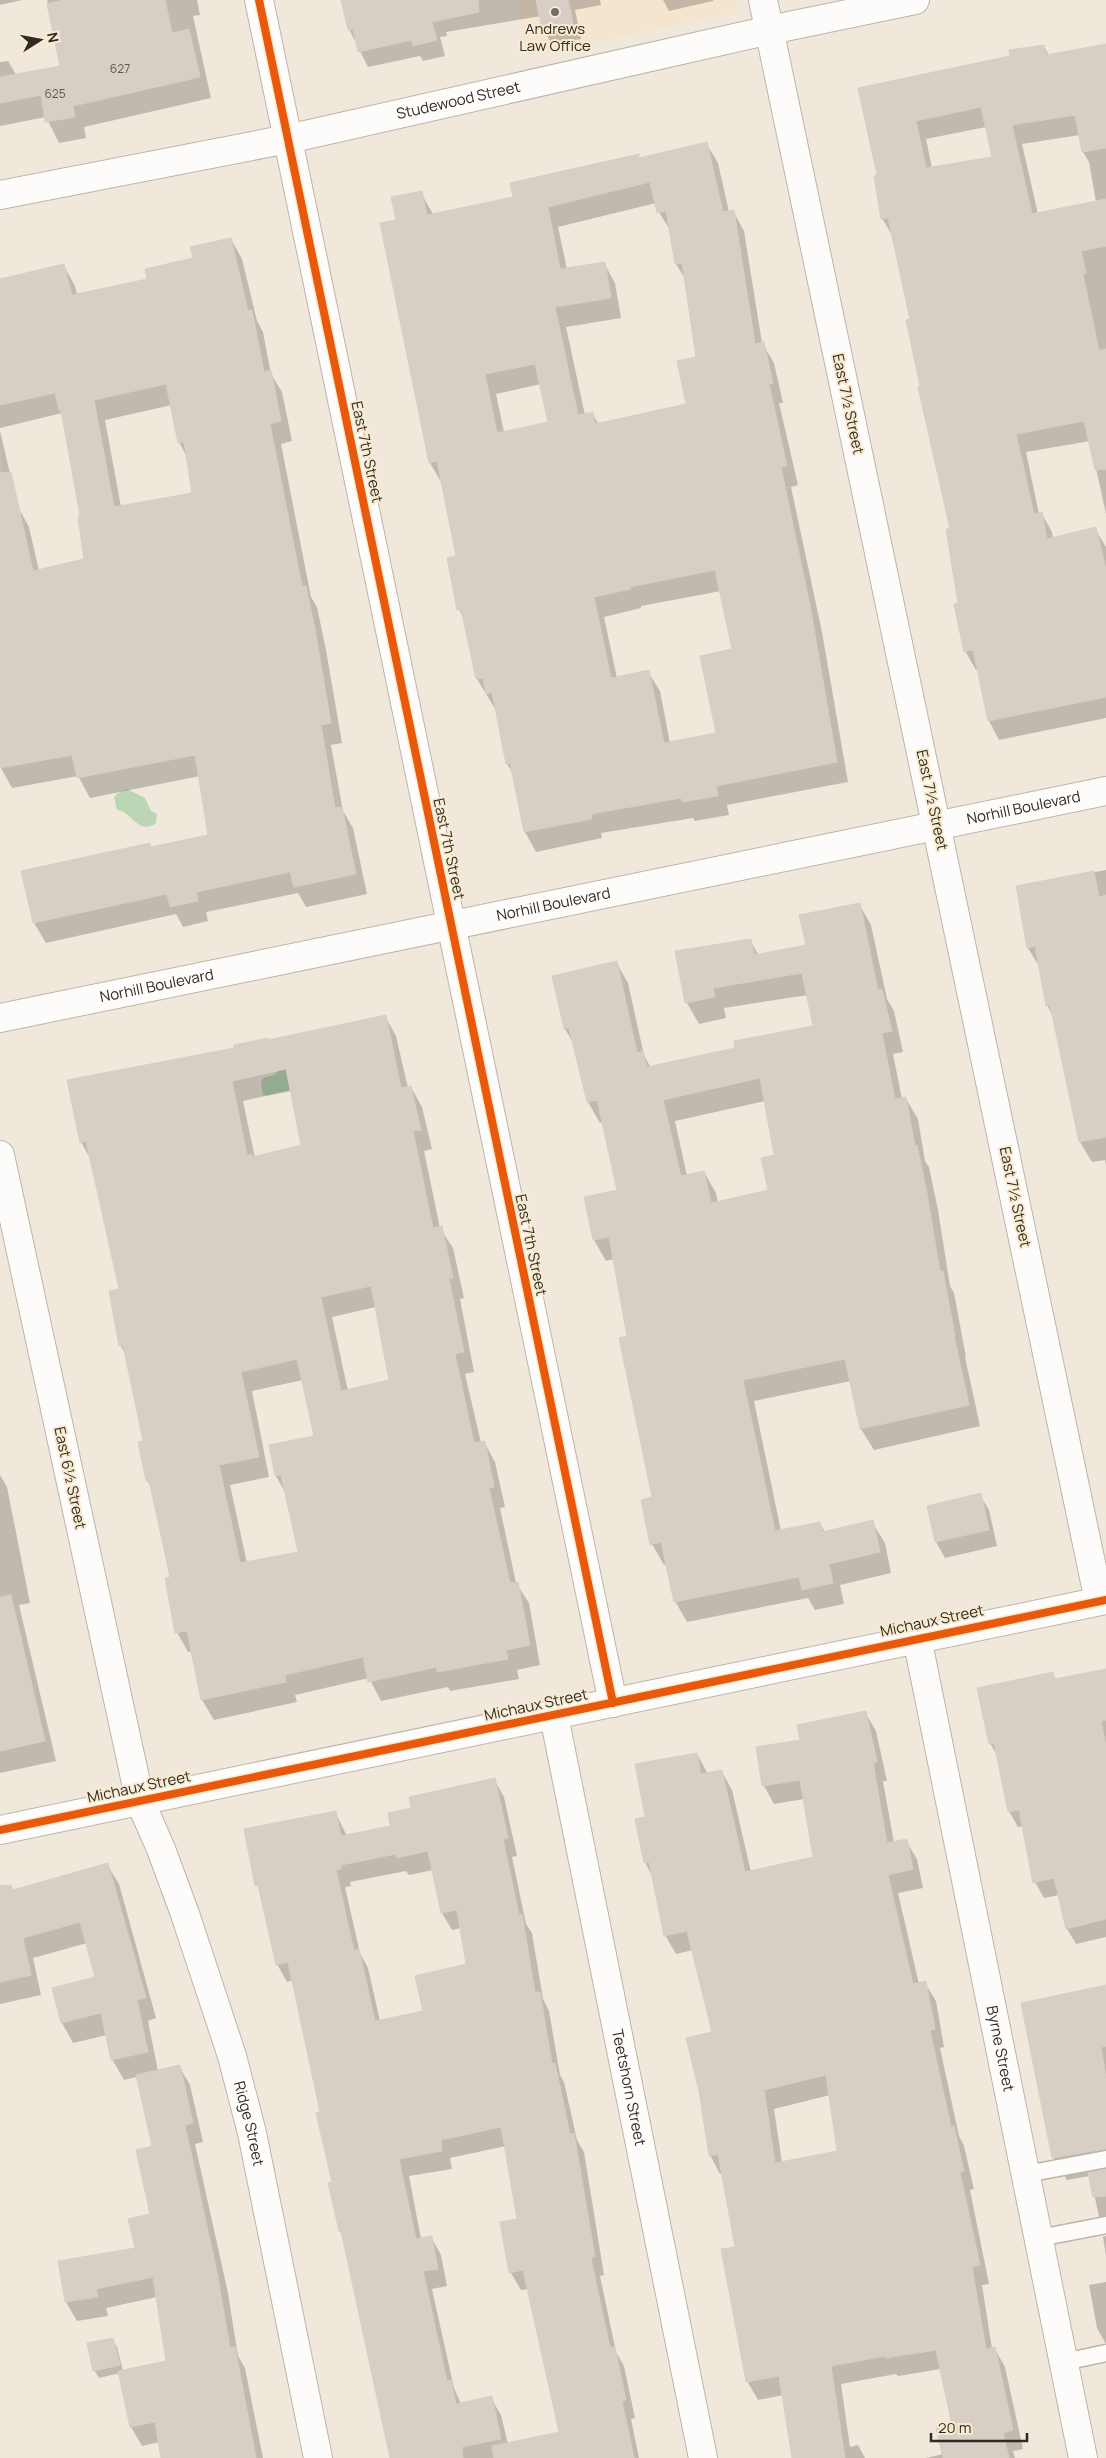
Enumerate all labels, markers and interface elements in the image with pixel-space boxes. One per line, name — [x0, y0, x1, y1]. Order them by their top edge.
marker: Andrews Law Office — [549, 6, 561, 18]
north arrow — [15, 15, 65, 65]
place label: Andrews Law Office — [519, 18, 591, 56]
text: N — [43, 31, 64, 44]
house number: 627 — [110, 60, 130, 77]
street label: Studewood Street — [394, 76, 522, 124]
house number: 625 — [44, 85, 66, 102]
street label: East 7½ Street — [828, 352, 869, 456]
street label: East 7th Street — [346, 399, 388, 505]
street label: East 7½ Street — [912, 748, 953, 852]
street label: Norhill Boulevard — [965, 785, 1082, 829]
street label: East 7th Street — [428, 796, 470, 902]
street label: Norhill Boulevard — [495, 882, 612, 926]
street label: Norhill Boulevard — [98, 963, 215, 1007]
street label: East 7½ Street — [995, 1145, 1036, 1249]
street label: East 7th Street — [510, 1192, 552, 1298]
street label: East 6½ Street — [49, 1425, 92, 1531]
street label: Michaux Street — [878, 1599, 986, 1642]
street label: Michaux Street — [482, 1683, 590, 1726]
street label: Michaux Street — [85, 1765, 193, 1808]
street label: Byrne Street — [982, 2004, 1020, 2093]
street label: Teetshorn Street — [607, 2027, 651, 2148]
street label: Ridge Street — [229, 2079, 269, 2168]
scale bar — [931, 2410, 1027, 2442]
text: 20 m — [938, 2417, 971, 2438]

